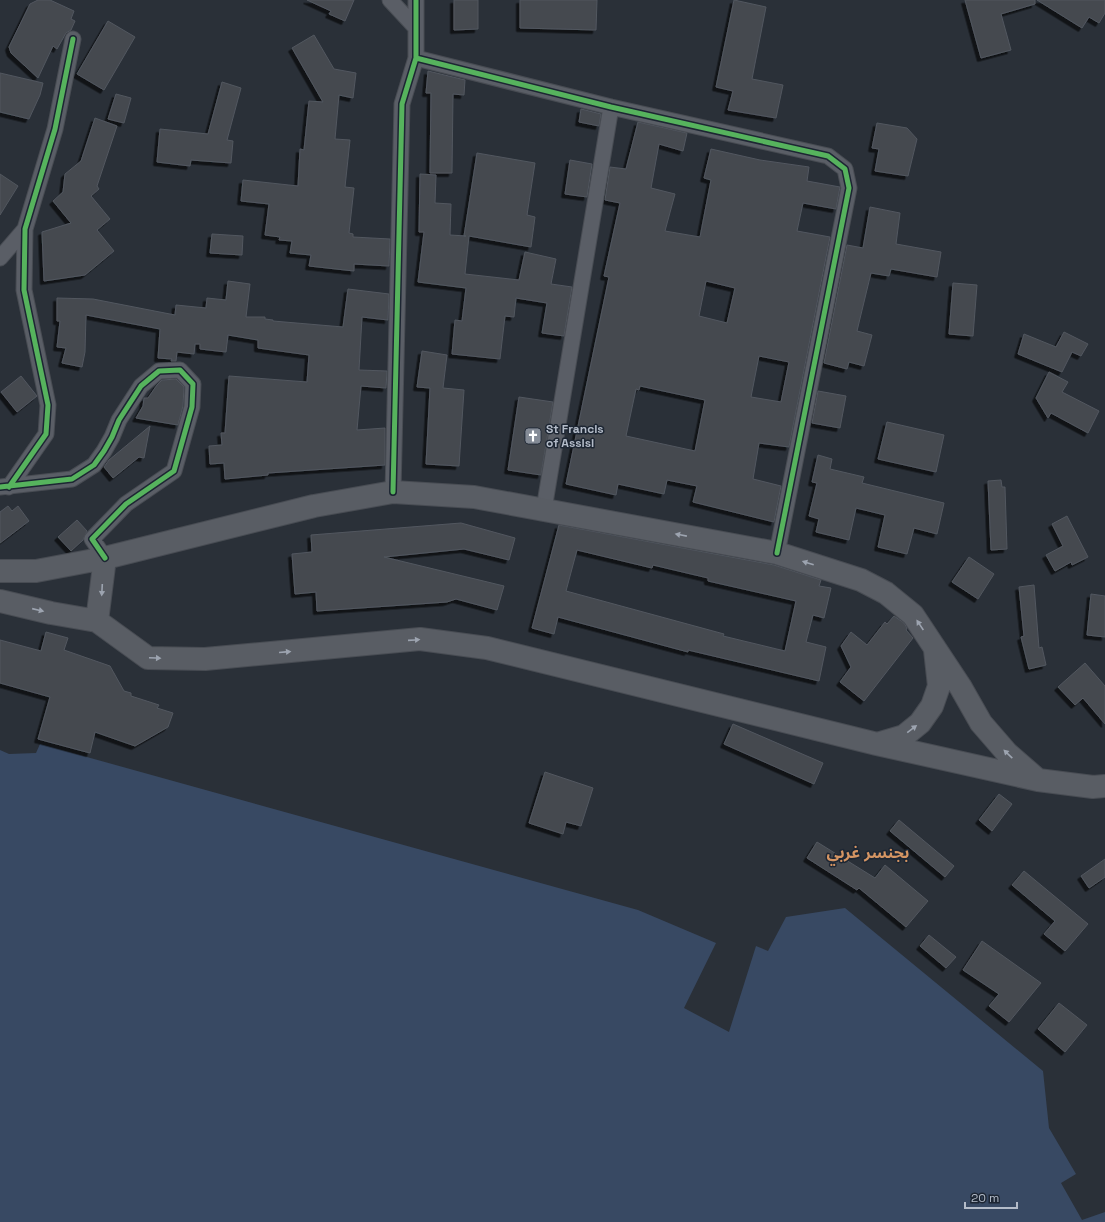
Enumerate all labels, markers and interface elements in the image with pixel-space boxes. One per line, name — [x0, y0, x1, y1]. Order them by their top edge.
place label: St Francis of Assisi — [546, 421, 604, 451]
church icon: St Francis of Assisi — [523, 426, 543, 446]
one-way arrow — [675, 532, 688, 538]
one-way arrow — [802, 560, 814, 566]
one-way arrow — [98, 584, 105, 596]
one-way arrow — [32, 607, 44, 613]
one-way arrow — [916, 619, 923, 630]
one-way arrow — [408, 636, 420, 643]
one-way arrow — [279, 648, 291, 655]
one-way arrow — [149, 655, 162, 661]
one-way arrow — [907, 725, 918, 733]
one-way arrow — [1003, 750, 1014, 759]
district label: بجنسر غربي — [827, 842, 909, 866]
scale bar — [965, 1184, 1017, 1210]
text: 20 m — [971, 1190, 999, 1206]

